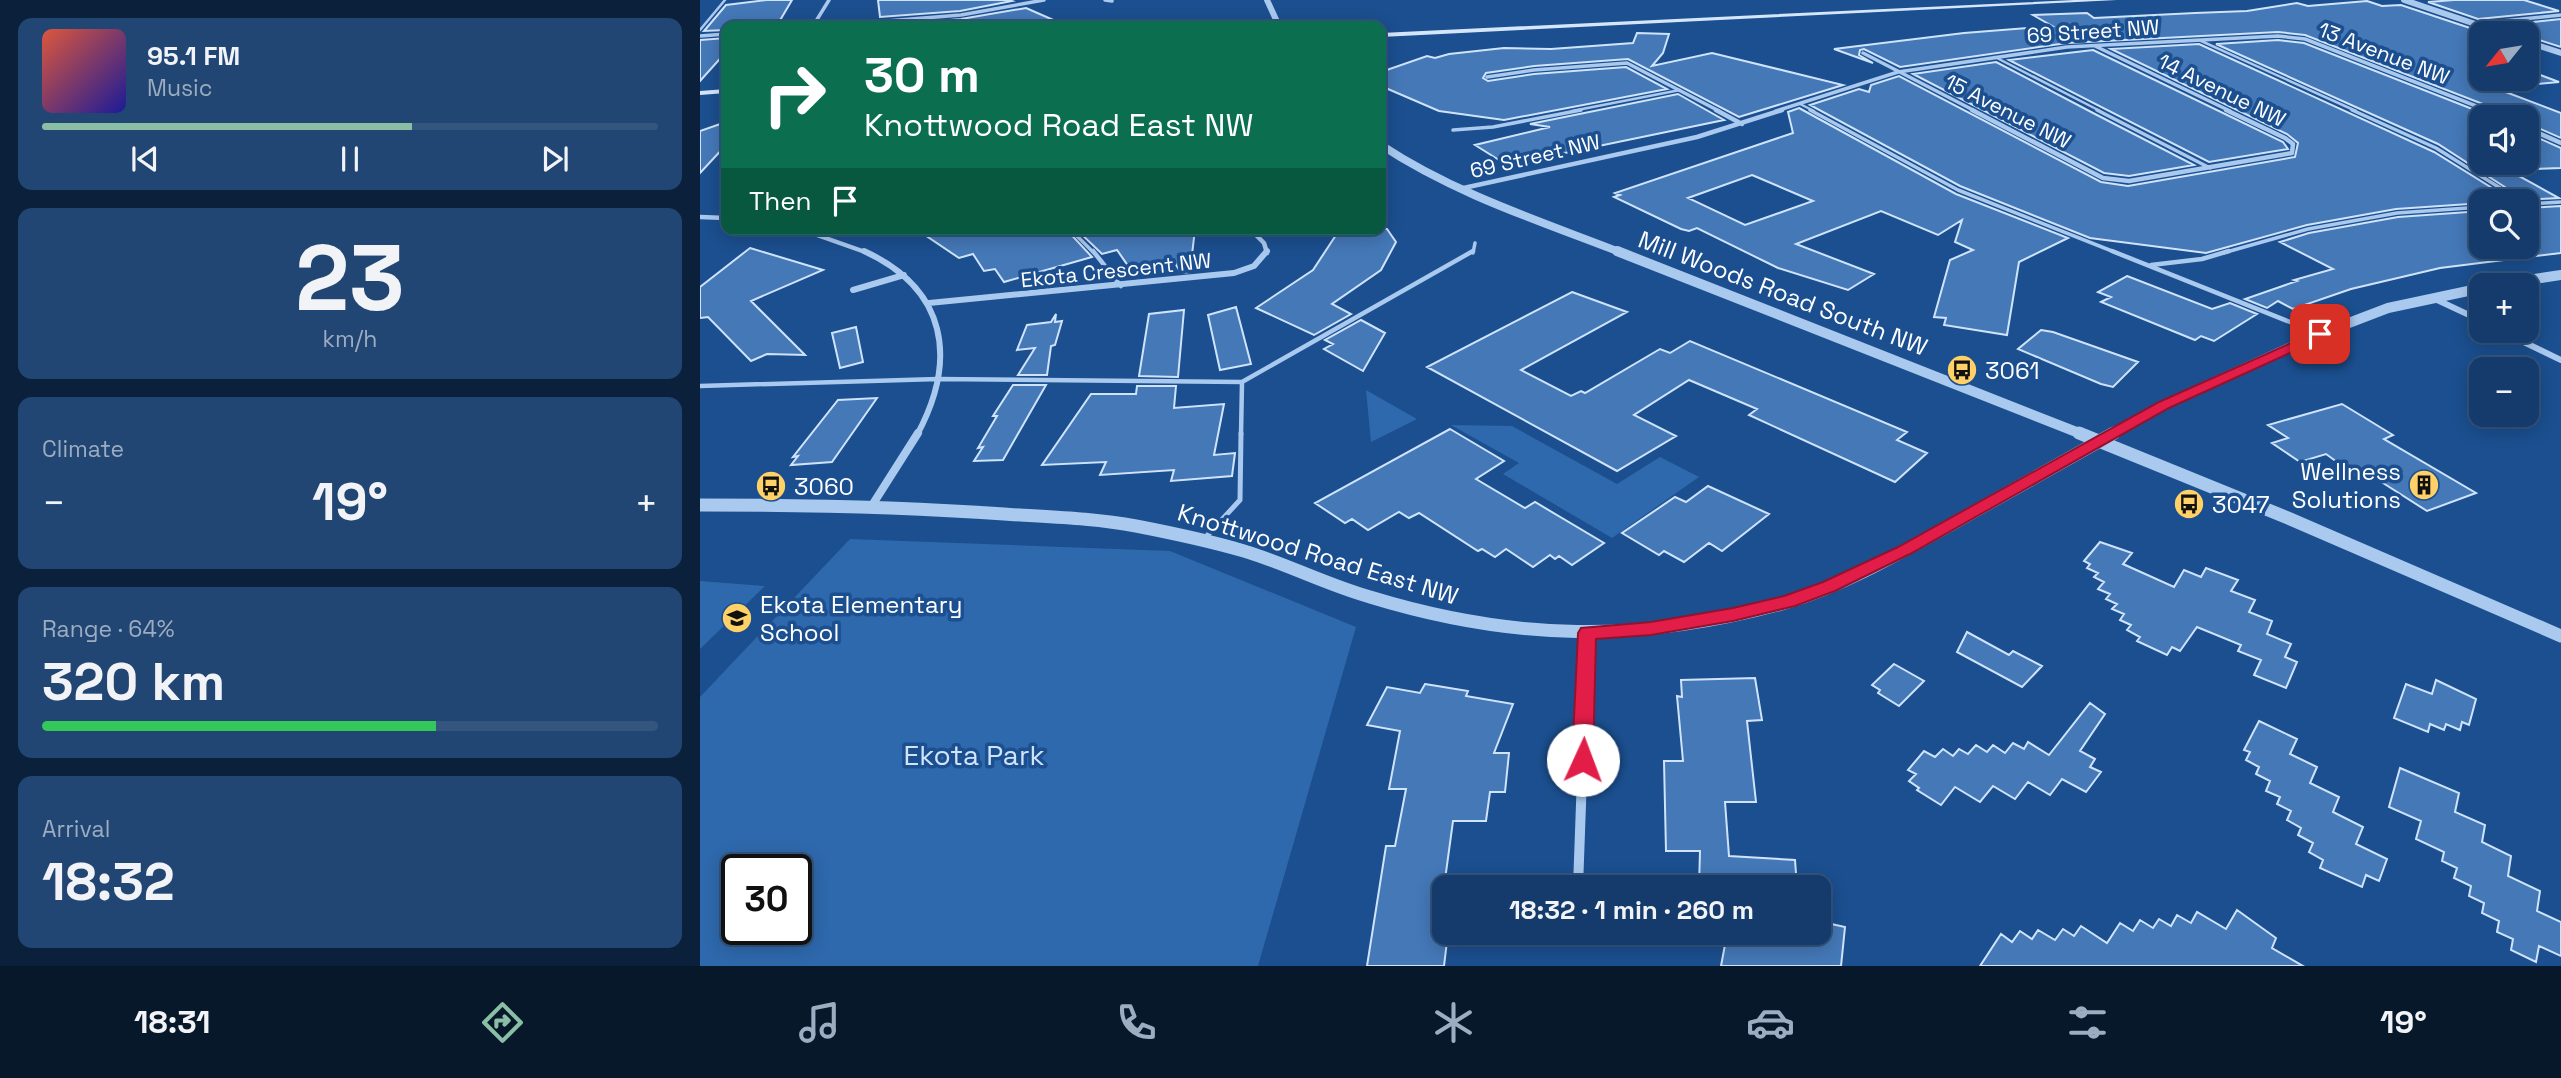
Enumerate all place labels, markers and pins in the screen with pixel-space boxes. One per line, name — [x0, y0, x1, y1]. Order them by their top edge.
pin — [2290, 304, 2350, 364]
bus stop icon: 3061 — [1945, 353, 1979, 387]
place label: 3061 — [1985, 355, 2040, 386]
place label: Wellness Solutions — [2292, 456, 2401, 515]
building icon: Wellness Solutions — [2407, 468, 2441, 502]
bus stop icon: 3060 — [754, 469, 788, 503]
place label: 3060 — [794, 471, 854, 502]
bus stop icon: 3047 — [2172, 487, 2206, 521]
place label: 3047 — [2212, 489, 2270, 520]
place label: Ekota Elementary School — [760, 589, 962, 648]
school or university icon: Ekota Elementary School — [720, 601, 754, 635]

